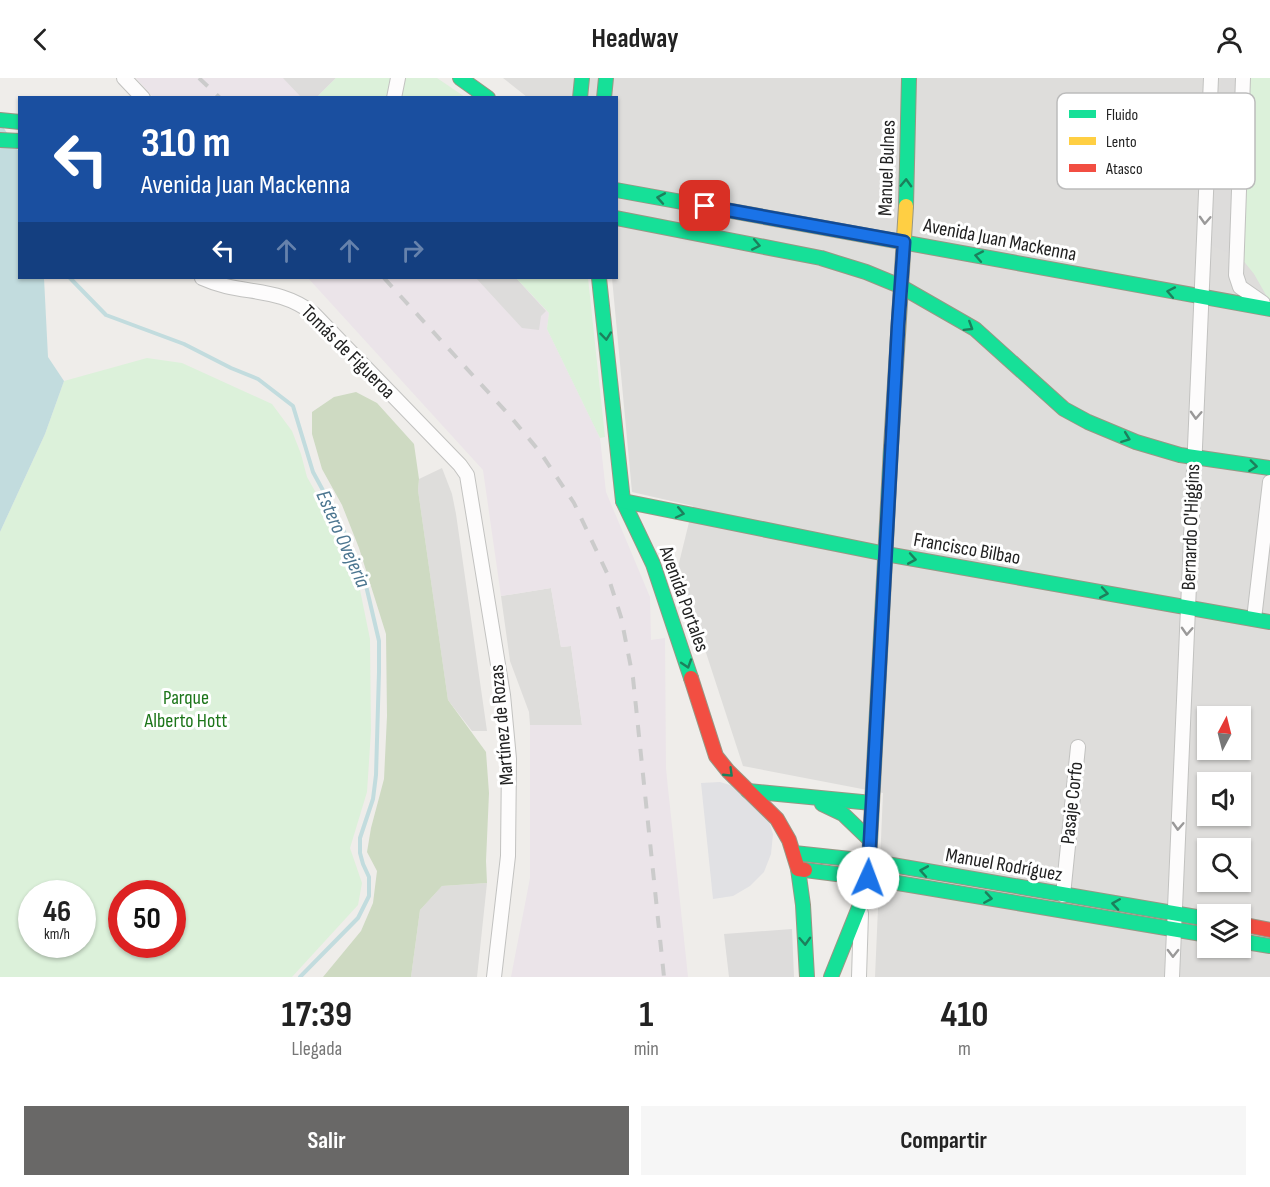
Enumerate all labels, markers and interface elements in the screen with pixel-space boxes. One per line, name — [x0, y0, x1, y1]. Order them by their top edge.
icon: back — [24, 23, 57, 56]
text: Headway — [592, 23, 678, 55]
icon: person — [1213, 23, 1246, 56]
legend — [1057, 93, 1255, 189]
text: Fluido — [1106, 106, 1138, 125]
text: 310 m — [141, 118, 231, 169]
icon: left — [42, 120, 120, 198]
street label: Manuel Bulnes — [873, 120, 901, 216]
text: Lento — [1106, 133, 1137, 152]
text: Atasco — [1105, 160, 1143, 179]
text: Avenida Juan Mackenna — [141, 169, 350, 201]
one-way arrow — [900, 178, 913, 187]
pin — [679, 180, 730, 231]
icon: arrive — [688, 189, 721, 222]
one-way arrow — [656, 192, 666, 205]
street label: Avenida Juan Mackenna — [921, 213, 1078, 267]
one-way arrow — [1198, 216, 1211, 225]
icon: left — [207, 234, 240, 267]
icon: ahead — [270, 234, 303, 267]
icon: ahead — [333, 234, 366, 267]
icon: right — [396, 234, 429, 267]
one-way arrow — [751, 238, 761, 251]
one-way arrow — [975, 250, 984, 262]
one-way arrow — [1166, 286, 1176, 298]
street label: Tomás de Figueroa — [296, 300, 400, 404]
one-way arrow — [963, 319, 973, 331]
one-way arrow — [599, 331, 611, 340]
one-way arrow — [1190, 411, 1202, 420]
one-way arrow — [1120, 431, 1131, 444]
one-way arrow — [1248, 459, 1257, 471]
street label: Bernardo O'Higgins — [1177, 463, 1205, 591]
water label: Estero Ovejeria — [310, 487, 376, 592]
one-way arrow — [675, 506, 685, 519]
street label: Francisco Bilbao — [912, 528, 1022, 570]
street label: Avenida Portales — [653, 542, 714, 655]
one-way arrow — [907, 552, 917, 565]
one-way arrow — [1099, 586, 1109, 599]
one-way arrow — [1180, 626, 1193, 635]
one-way arrow — [679, 658, 692, 669]
street label: Martínez de Rozas — [485, 664, 519, 786]
park label: Parque Alberto Hott — [144, 686, 227, 733]
north arrow — [1197, 706, 1251, 760]
map controls — [1197, 706, 1251, 958]
street label: Pasaje Corfo — [1056, 760, 1088, 846]
one-way arrow — [722, 765, 733, 776]
button: sound — [1197, 772, 1251, 826]
one-way arrow — [1172, 821, 1184, 830]
button: search — [1197, 838, 1251, 892]
street label: Manuel Rodríguez — [944, 843, 1064, 887]
position arrow — [836, 846, 900, 910]
one-way arrow — [920, 865, 930, 878]
speed limit sign: 50 — [108, 880, 186, 958]
one-way arrow — [983, 892, 993, 904]
text: 46 — [43, 894, 71, 930]
one-way arrow — [1112, 898, 1121, 910]
button: layers — [1197, 904, 1251, 958]
text: km/h — [44, 925, 70, 944]
one-way arrow — [799, 937, 812, 946]
one-way arrow — [1167, 949, 1179, 958]
text: 17:39 — [282, 994, 352, 1037]
text: 1 — [639, 994, 653, 1037]
text: 410 — [940, 994, 988, 1037]
text: Llegada — [292, 1037, 342, 1061]
text: min — [634, 1037, 659, 1061]
text: m — [958, 1037, 971, 1061]
button: Salir — [24, 1106, 629, 1175]
button: Compartir — [641, 1106, 1246, 1175]

